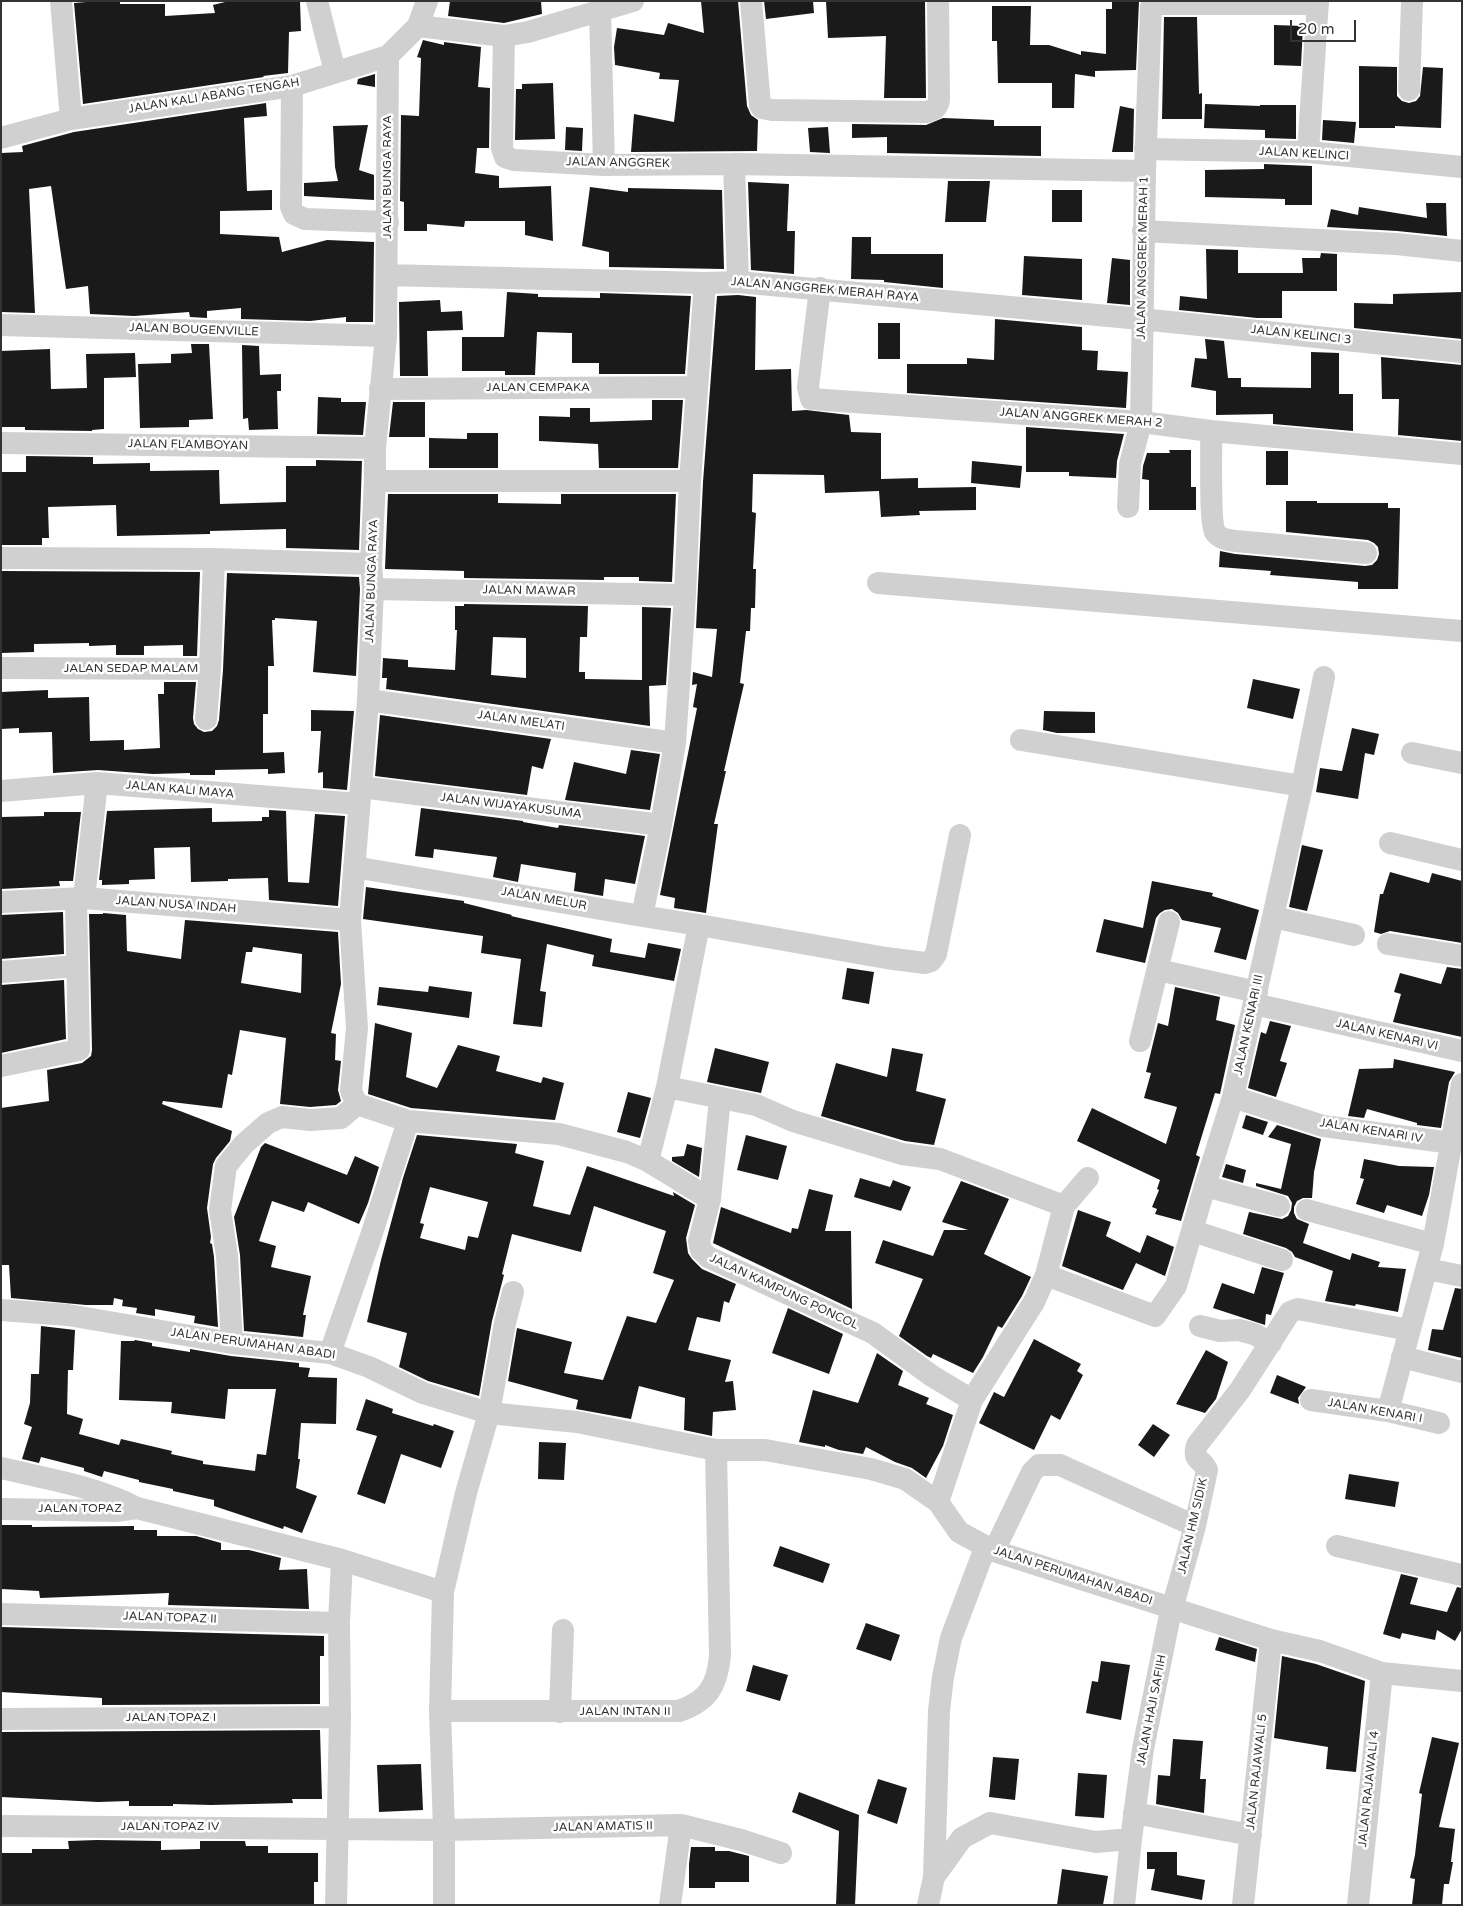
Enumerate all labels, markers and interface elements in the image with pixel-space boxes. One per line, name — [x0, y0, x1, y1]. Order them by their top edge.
scale bar — [1293, 10, 1359, 42]
text: 20 m — [1298, 20, 1335, 38]
street label: JALAN KALI ABANG TENGAH — [127, 75, 301, 117]
street label: JALAN BUNGA RAYA — [381, 115, 395, 239]
street label: JALAN KELINCI — [1259, 144, 1349, 164]
street label: JALAN ANGGREK — [566, 155, 670, 171]
street label: JALAN ANGGREK MERAH 1 — [1134, 176, 1152, 340]
street label: JALAN ANGGREK MERAH RAYA — [730, 275, 920, 305]
street label: JALAN BOUGENVILLE — [129, 321, 259, 339]
street label: JALAN KELINCI 3 — [1250, 323, 1352, 347]
street label: JALAN CEMPAKA — [486, 381, 590, 395]
street label: JALAN ANGGREK MERAH 2 — [999, 405, 1163, 431]
street label: JALAN FLAMBOYAN — [128, 437, 248, 453]
street label: JALAN BUNGA RAYA — [363, 519, 381, 643]
street label: JALAN MAWAR — [482, 583, 576, 599]
street label: JALAN SEDAP MALAM — [64, 662, 198, 676]
street label: JALAN MELATI — [477, 708, 565, 734]
street label: JALAN KALI MAYA — [125, 778, 235, 802]
street label: JALAN WIJAYAKUSUMA — [439, 790, 583, 822]
street label: JALAN MELUR — [500, 884, 588, 914]
street label: JALAN NUSA INDAH — [115, 894, 237, 916]
street label: JALAN KENARI III — [1231, 973, 1267, 1077]
street label: JALAN KENARI VI — [1335, 1016, 1439, 1054]
street label: JALAN KENARI IV — [1318, 1116, 1424, 1146]
street label: JALAN KAMPUNG PONCOL — [707, 1251, 861, 1333]
street label: JALAN PERUMAHAN ABADI — [170, 1325, 336, 1363]
street label: JALAN KENARI I — [1327, 1396, 1423, 1426]
street label: JALAN HM SIDIK — [1175, 1477, 1211, 1575]
street label: JALAN TOPAZ — [38, 1502, 122, 1516]
street label: JALAN PERUMAHAN ABADI — [992, 1543, 1154, 1609]
street label: JALAN TOPAZ II — [123, 1609, 217, 1627]
street label: JALAN HAJI SAFIIH — [1134, 1653, 1170, 1767]
street label: JALAN INTAN II — [579, 1705, 671, 1719]
street label: JALAN TOPAZ I — [126, 1711, 216, 1725]
street label: JALAN RAJAWALI 5 — [1244, 1713, 1270, 1831]
street label: JALAN RAJAWALI 4 — [1356, 1730, 1382, 1848]
street label: JALAN AMATIS II — [553, 1819, 653, 1835]
street label: JALAN TOPAZ IV — [121, 1820, 219, 1834]

